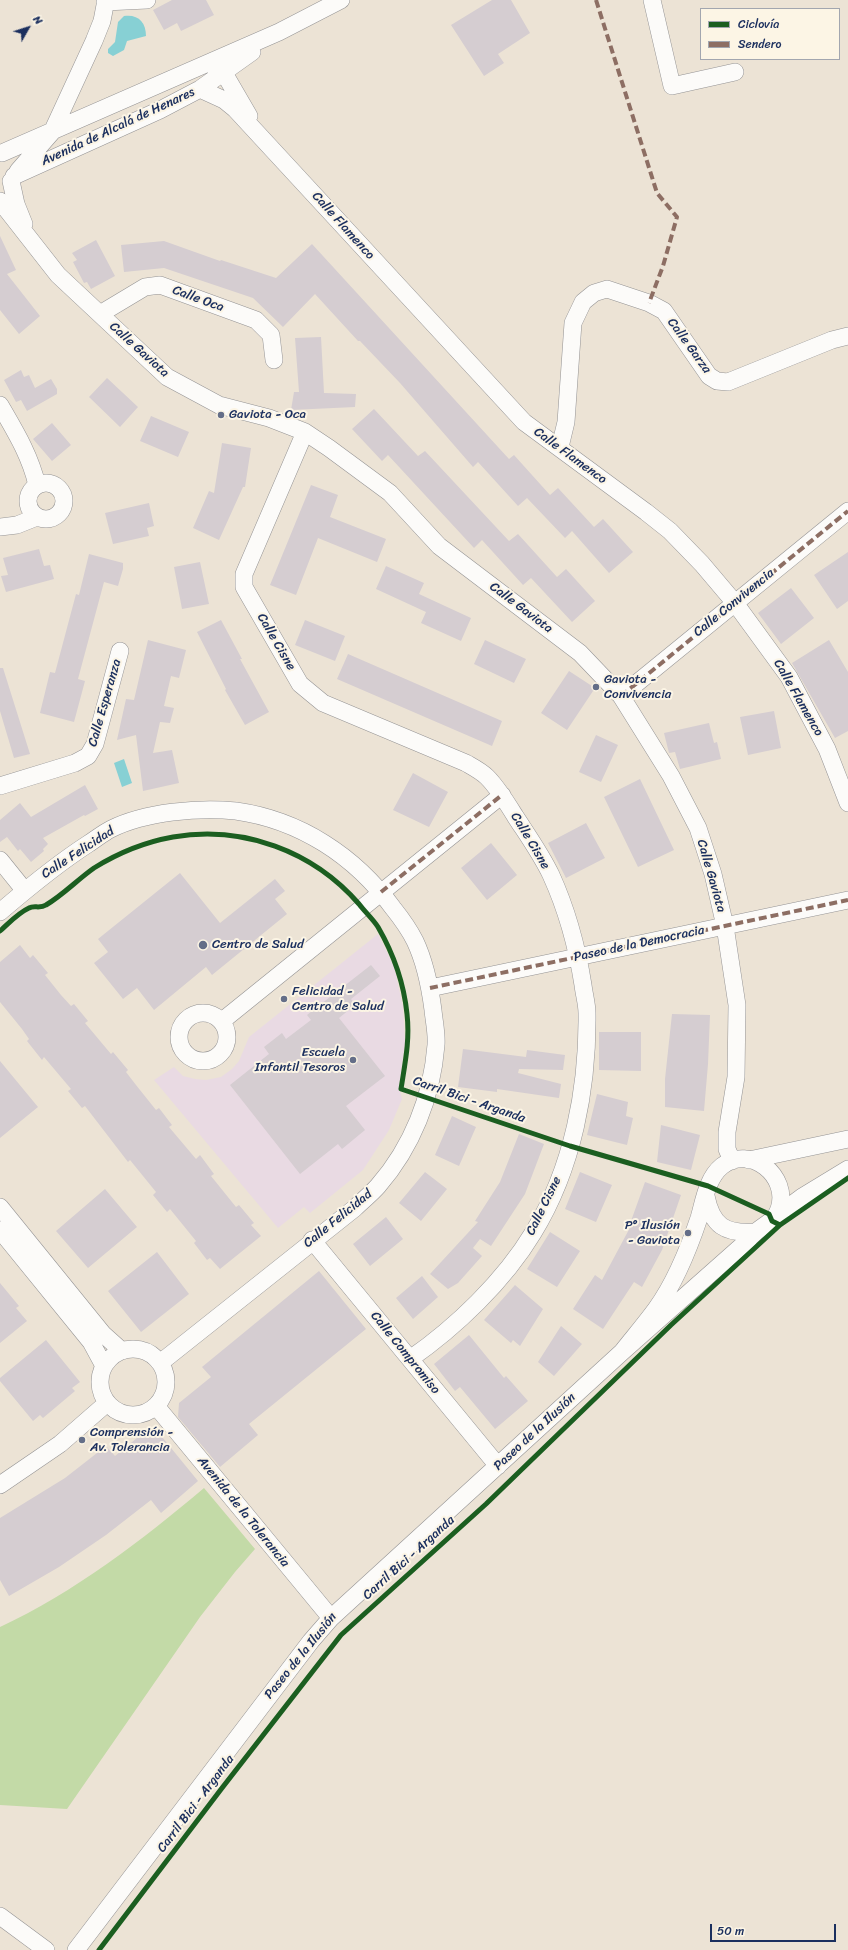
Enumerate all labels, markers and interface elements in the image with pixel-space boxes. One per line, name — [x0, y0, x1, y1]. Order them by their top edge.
north arrow — [8, 8, 48, 48]
legend — [700, 8, 840, 60]
text: N — [28, 11, 47, 29]
text: Ciclovía — [738, 13, 779, 35]
text: Sendero — [738, 33, 782, 55]
street label: Avenida de Alcalá de Henares — [39, 85, 197, 169]
street label: Calle Flamenco — [308, 189, 378, 263]
street label: Calle Oca — [170, 283, 226, 315]
street label: Calle Garza — [664, 315, 714, 377]
street label: Calle Gaviota — [106, 319, 172, 381]
place label: Gaviota - Oca — [229, 407, 306, 423]
marker: Gaviota - Oca — [216, 410, 226, 420]
street label: Calle Flamenco — [531, 424, 609, 488]
street label: Calle Convivencia — [690, 566, 778, 640]
street label: Calle Gaviota — [486, 579, 556, 637]
street label: Calle Cisne — [253, 611, 299, 673]
street label: Calle Esperanza — [85, 657, 125, 749]
street label: Calle Flamenco — [770, 657, 826, 739]
place label: Gaviota - Convivencia — [604, 672, 671, 703]
marker: Gaviota - Convivencia — [591, 682, 601, 692]
street label: Calle Cisne — [507, 810, 553, 872]
street label: Calle Felicidad — [39, 824, 117, 882]
street label: Calle Gaviota — [693, 838, 729, 914]
street label: Paseo de la Democracia — [572, 923, 706, 965]
place label: Centro de Salud — [212, 937, 304, 953]
marker: Centro de Salud — [197, 939, 209, 951]
place label: Felicidad - Centro de Salud — [292, 984, 384, 1015]
marker: Felicidad - Centro de Salud — [279, 994, 289, 1004]
place label: Escuela Infantil Tesoros — [255, 1045, 345, 1076]
marker: Escuela Infantil Tesoros — [348, 1055, 358, 1065]
street label: Carril Bici - Arganda — [411, 1073, 527, 1127]
street label: Calle Cisne — [523, 1174, 565, 1238]
street label: Calle Felicidad — [301, 1187, 375, 1251]
place label: Pº Ilusión - Gaviota — [625, 1218, 680, 1249]
marker: Pº Ilusión - Gaviota — [683, 1228, 693, 1238]
street label: Calle Compromiso — [367, 1309, 443, 1397]
street label: Paseo de la Ilusión — [491, 1390, 579, 1474]
place label: Comprensión - Av. Tolerancia — [90, 1425, 173, 1456]
marker: Comprensión - Av. Tolerancia — [77, 1435, 87, 1445]
street label: Avenida de la Tolerancia — [194, 1454, 292, 1570]
street label: Carril Bici - Arganda — [360, 1513, 458, 1603]
street label: Paseo de la Ilusión — [261, 1610, 341, 1702]
street label: Carril Bici - Arganda — [154, 1752, 238, 1856]
scale bar — [712, 1916, 838, 1942]
text: 50 m — [717, 1920, 744, 1942]

